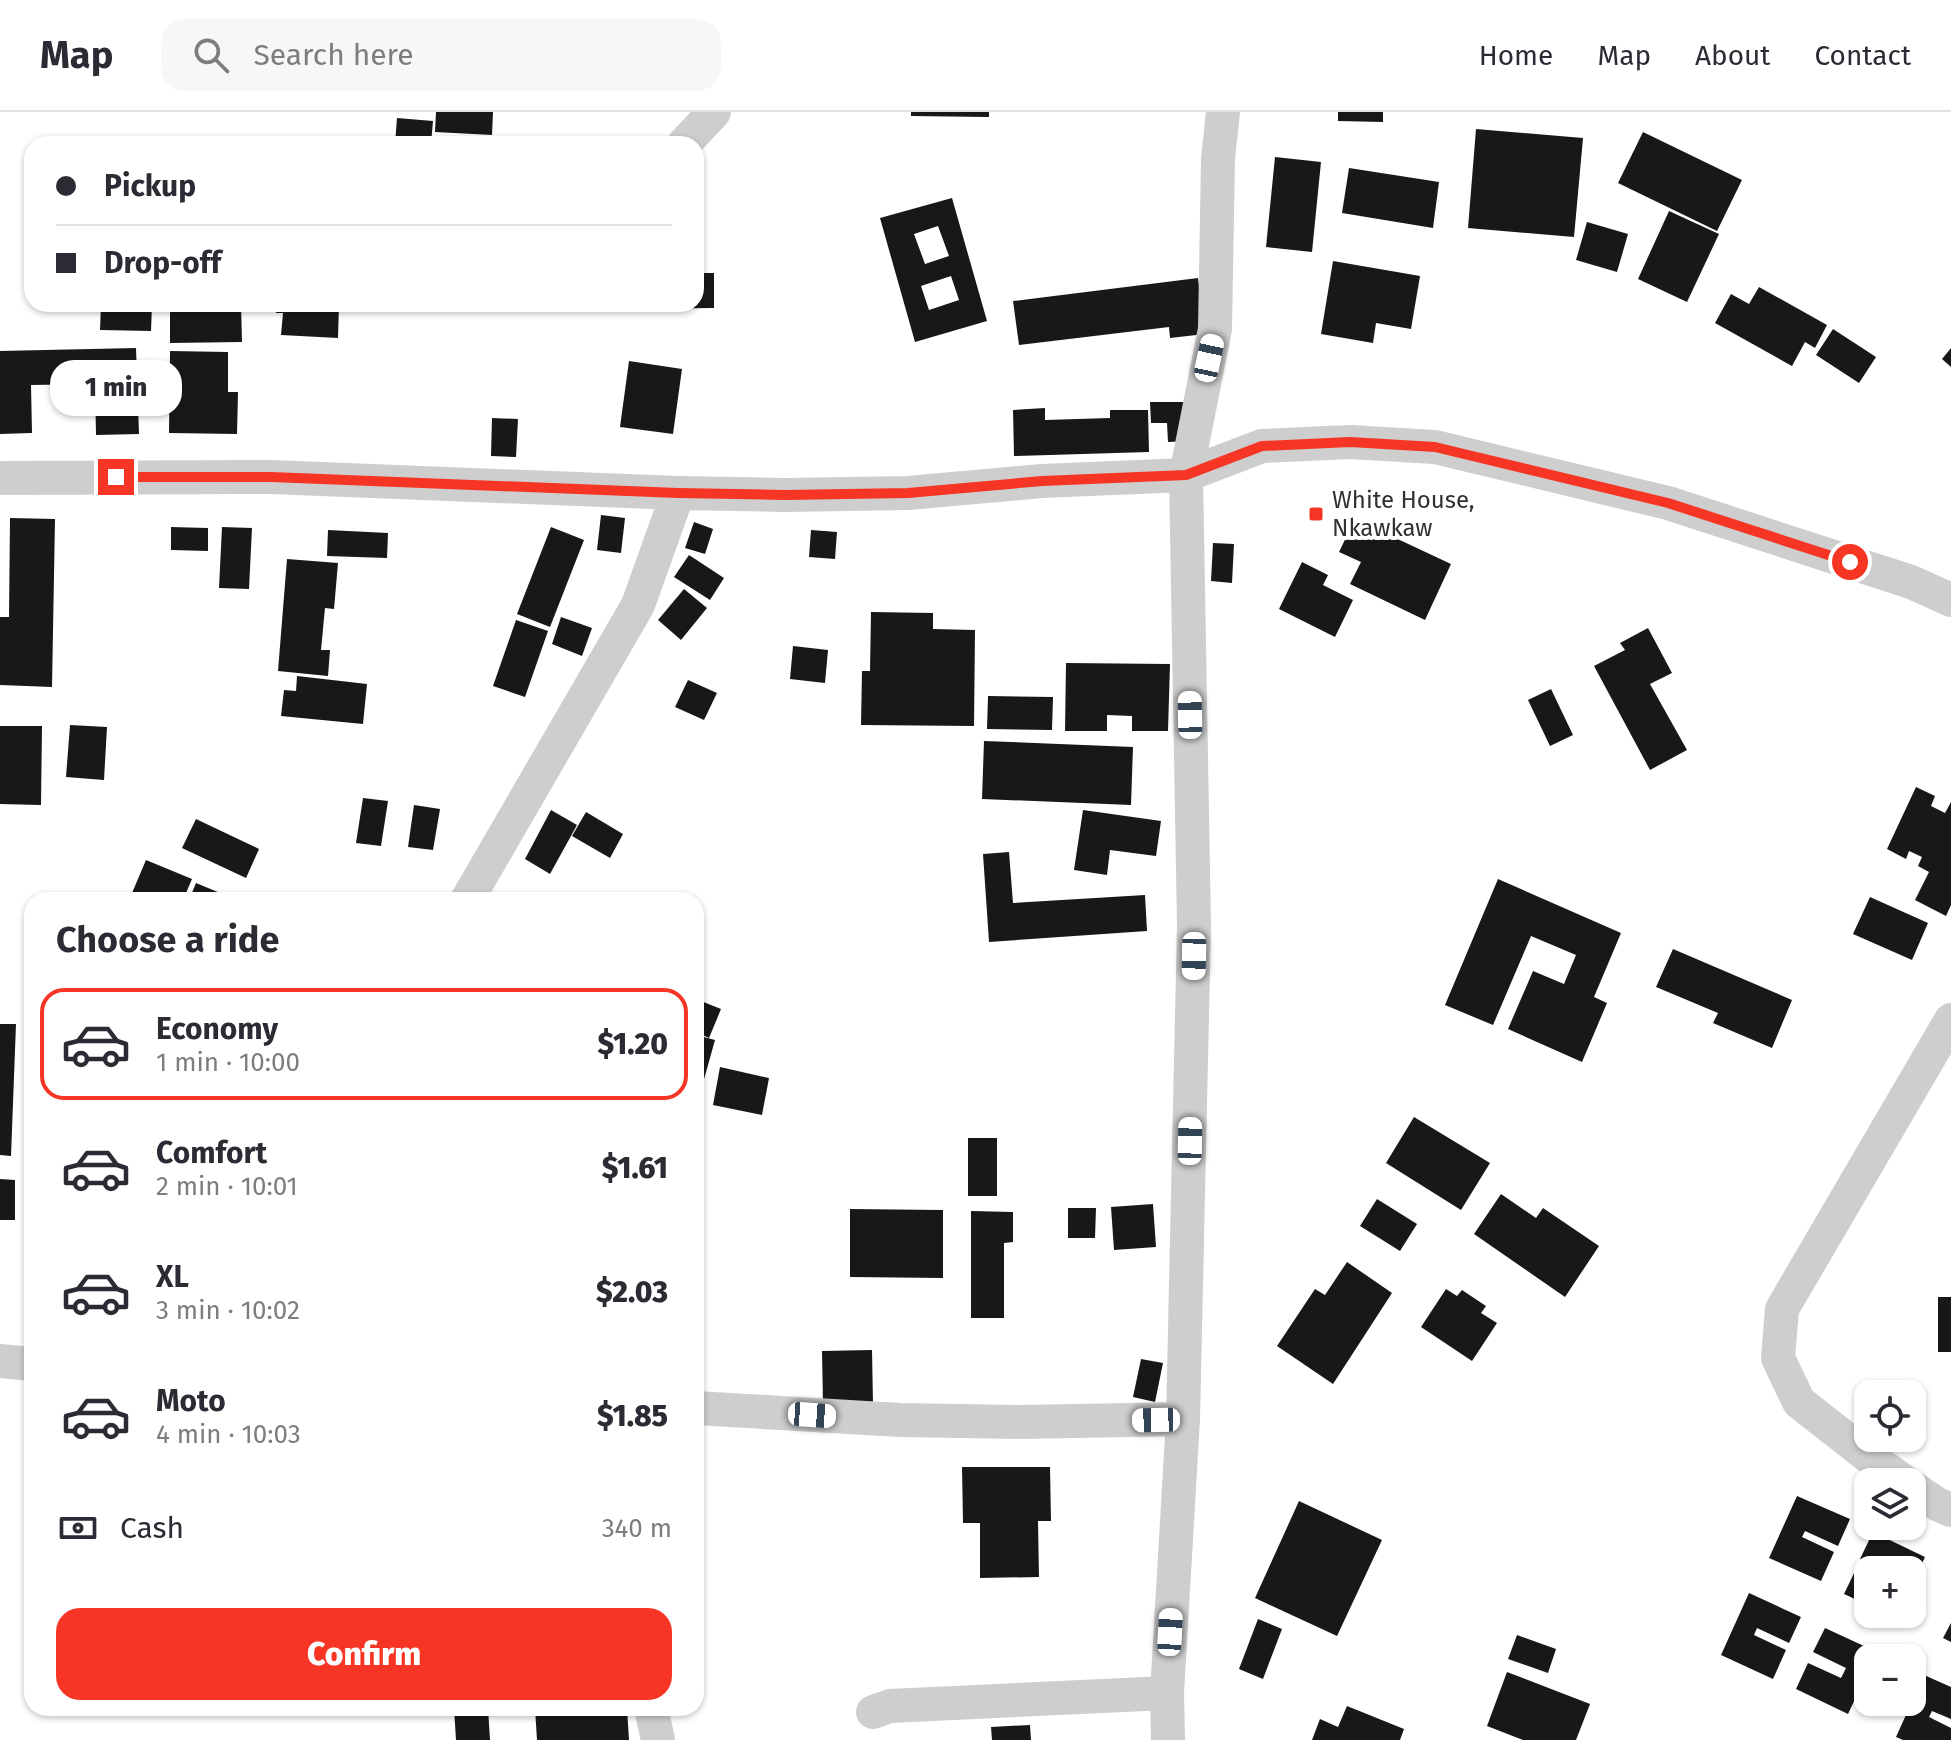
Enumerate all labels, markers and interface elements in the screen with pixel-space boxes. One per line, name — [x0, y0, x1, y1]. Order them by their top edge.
search box — [161, 19, 721, 91]
text: Map — [40, 32, 113, 78]
icon: search — [189, 33, 233, 77]
text: Search here — [253, 37, 414, 73]
text: Home — [1479, 39, 1553, 72]
text: Map — [1597, 39, 1651, 72]
text: About — [1695, 39, 1770, 72]
text: Contact — [1814, 39, 1911, 72]
text: Pickup — [104, 168, 196, 204]
text: Drop-off — [104, 245, 221, 281]
car — [1192, 332, 1226, 384]
callout: 1 min — [50, 361, 182, 417]
text: 1 min — [85, 372, 147, 403]
route end — [98, 459, 134, 495]
place label: White House, Nkawkaw — [1332, 486, 1475, 542]
marker: White House, Nkawkaw — [1307, 505, 1325, 523]
route start — [1832, 544, 1868, 580]
car — [1178, 691, 1202, 739]
text: Choose a ride — [56, 918, 279, 962]
car — [1182, 932, 1206, 980]
icon: car — [60, 1008, 132, 1080]
text: Economy — [156, 1011, 278, 1047]
text: $1.20 — [598, 1026, 668, 1062]
text: 1 min · 10:00 — [156, 1047, 300, 1078]
car — [1178, 1117, 1202, 1165]
icon: car — [60, 1132, 132, 1204]
text: Comfort — [156, 1135, 267, 1171]
text: $1.61 — [602, 1150, 668, 1186]
text: 2 min · 10:01 — [156, 1171, 298, 1202]
icon: car — [60, 1256, 132, 1328]
text: XL — [156, 1259, 189, 1295]
text: $2.03 — [596, 1274, 668, 1310]
text: 3 min · 10:02 — [156, 1295, 300, 1326]
icon: car — [60, 1380, 132, 1452]
map controls — [1854, 1380, 1926, 1716]
button: locate — [1854, 1380, 1926, 1452]
text: Moto — [156, 1383, 226, 1419]
text: $1.85 — [597, 1398, 668, 1434]
car — [787, 1401, 837, 1429]
car — [1132, 1408, 1180, 1432]
text: 4 min · 10:03 — [156, 1419, 301, 1450]
button: layers — [1854, 1468, 1926, 1540]
icon: cash — [56, 1506, 100, 1550]
text: Cash — [120, 1510, 184, 1546]
text: 340 m — [602, 1513, 672, 1544]
button: + — [1854, 1556, 1926, 1628]
car — [1157, 1607, 1183, 1657]
button: Confirm — [56, 1608, 672, 1700]
button: − — [1854, 1644, 1926, 1716]

